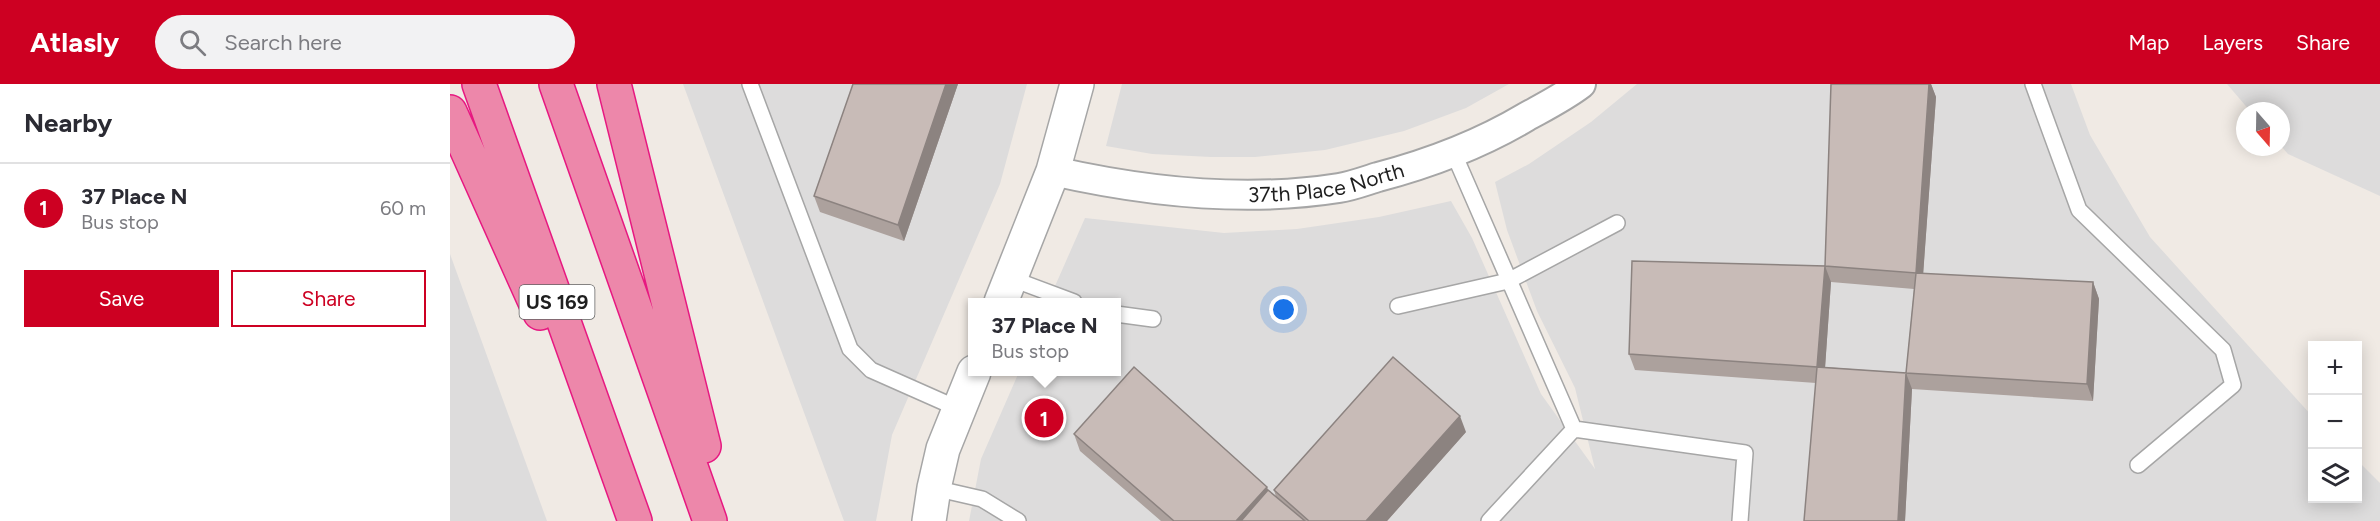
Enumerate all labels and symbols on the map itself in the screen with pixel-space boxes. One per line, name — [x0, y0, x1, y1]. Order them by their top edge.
north arrow — [2236, 102, 2290, 156]
street label: 37th Place North — [1248, 157, 1407, 207]
road number: US 169 — [520, 285, 594, 319]
your location — [1269, 295, 1298, 324]
pin: 1 — [1024, 396, 1064, 440]

